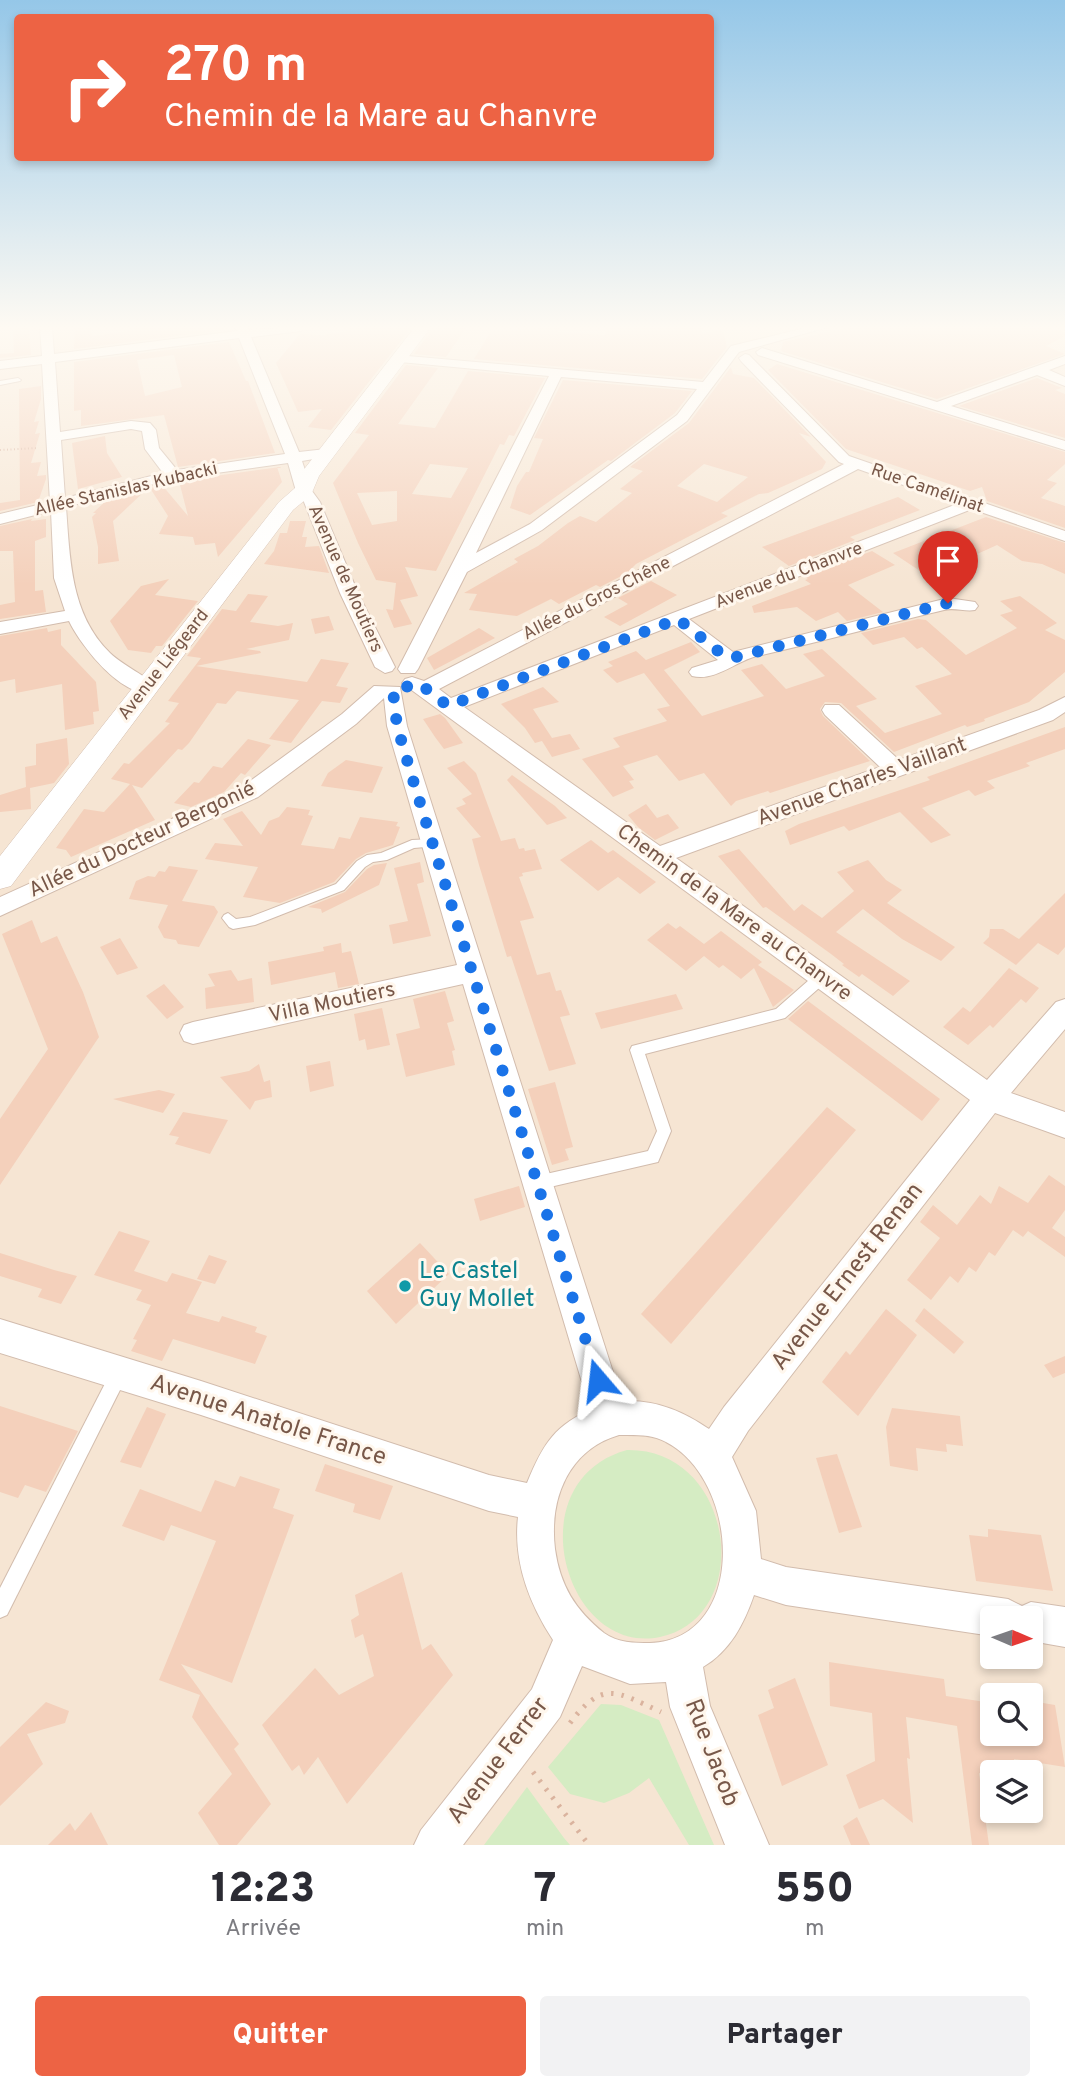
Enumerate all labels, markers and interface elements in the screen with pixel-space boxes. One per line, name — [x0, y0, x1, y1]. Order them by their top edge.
text: 270 m — [164, 37, 307, 99]
icon: right — [49, 42, 140, 133]
text: Chemin de la Mare au Chanvre — [164, 98, 597, 138]
street label: Allée Stanislas Kubacki — [32, 458, 220, 522]
street label: Rue Camélinat — [868, 459, 986, 519]
street label: Avenue de Moutiers — [302, 502, 388, 656]
pin — [918, 531, 978, 603]
street label: Avenue du Chanvre — [712, 537, 866, 615]
icon: arrive — [929, 542, 967, 580]
street label: Allée du Gros Chêne — [519, 552, 675, 646]
street label: Avenue Liégeard — [113, 605, 215, 725]
street label: Avenue Charles Vaillant — [754, 732, 970, 832]
street label: Allée du Docteur Bergonié — [24, 776, 260, 904]
street label: Chemin de la Mare au Chanvre — [611, 818, 857, 1008]
street label: Villa Moutiers — [266, 976, 398, 1030]
street label: Avenue Ernest Renan — [765, 1177, 931, 1377]
place label: Le Castel Guy Mollet — [419, 1257, 535, 1315]
marker: Le Castel Guy Mollet — [397, 1278, 413, 1294]
position arrow — [561, 1343, 635, 1417]
street label: Avenue Anatole France — [146, 1369, 390, 1473]
north arrow — [980, 1606, 1043, 1670]
map controls — [980, 1606, 1043, 1823]
button: search — [980, 1683, 1043, 1746]
street label: Avenue Ferrer — [442, 1692, 556, 1830]
street label: Rue Jacob — [677, 1695, 745, 1811]
button: layers — [980, 1760, 1043, 1823]
text: 12:23 — [211, 1864, 315, 1917]
text: 7 — [534, 1864, 557, 1917]
text: 550 — [775, 1864, 854, 1917]
text: Arrivée — [225, 1915, 301, 1944]
text: min — [526, 1915, 564, 1944]
text: m — [805, 1915, 824, 1944]
button: Quitter — [35, 1996, 526, 2076]
button: Partager — [540, 1996, 1030, 2076]

